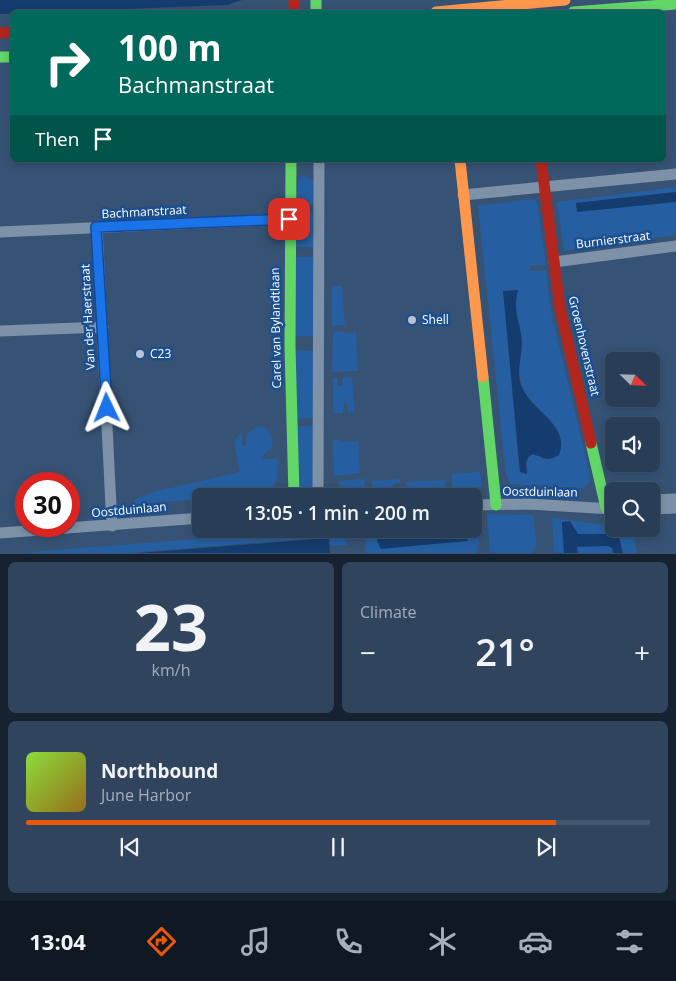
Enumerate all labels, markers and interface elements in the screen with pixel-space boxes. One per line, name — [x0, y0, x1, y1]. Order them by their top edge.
text: 100 m — [118, 24, 222, 71]
icon: right — [35, 30, 100, 95]
text: Bachmanstraat — [118, 69, 274, 99]
icon: arrive — [89, 125, 117, 153]
text: Then — [35, 126, 79, 152]
pin — [268, 198, 310, 240]
street label: Bachmanstraat — [101, 201, 187, 222]
icon: arrive — [275, 205, 303, 233]
street label: Burnierstraat — [575, 227, 651, 252]
street label: Van der Haerstraat — [76, 264, 99, 370]
street label: Carel van Bylandtlaan — [266, 267, 285, 389]
street label: Groenhovenstraat — [565, 294, 604, 398]
place label: Shell — [422, 311, 449, 328]
marker: Shell — [406, 314, 418, 326]
place label: C23 — [150, 345, 171, 362]
marker: C23 — [134, 348, 146, 360]
north arrow — [605, 352, 660, 408]
map controls — [605, 352, 660, 537]
position arrow — [80, 381, 132, 433]
button: sound — [605, 417, 660, 472]
speed limit sign: 30 — [15, 472, 80, 537]
street label: Oostduinlaan — [502, 482, 578, 501]
button: search — [605, 482, 660, 537]
street label: Oostduinlaan — [91, 498, 167, 521]
text: 13:05 · 1 min · 200 m — [244, 500, 430, 526]
text: 23 — [134, 582, 208, 670]
text: Climate — [360, 601, 417, 623]
text: 21° — [475, 625, 535, 677]
text: − — [360, 633, 376, 671]
text: + — [634, 633, 650, 671]
text: km/h — [152, 659, 190, 681]
text: Northbound — [101, 758, 218, 784]
text: June Harbor — [101, 784, 191, 806]
icon: previous — [116, 833, 144, 861]
icon: pause — [324, 833, 352, 861]
icon: next — [532, 833, 560, 861]
icon: directions — [144, 924, 179, 959]
icon: music — [238, 924, 273, 959]
icon: phone — [331, 924, 366, 959]
icon: climate — [425, 924, 460, 959]
icon: car — [518, 924, 553, 959]
icon: filters — [612, 924, 647, 959]
text: 13:04 — [29, 926, 86, 956]

